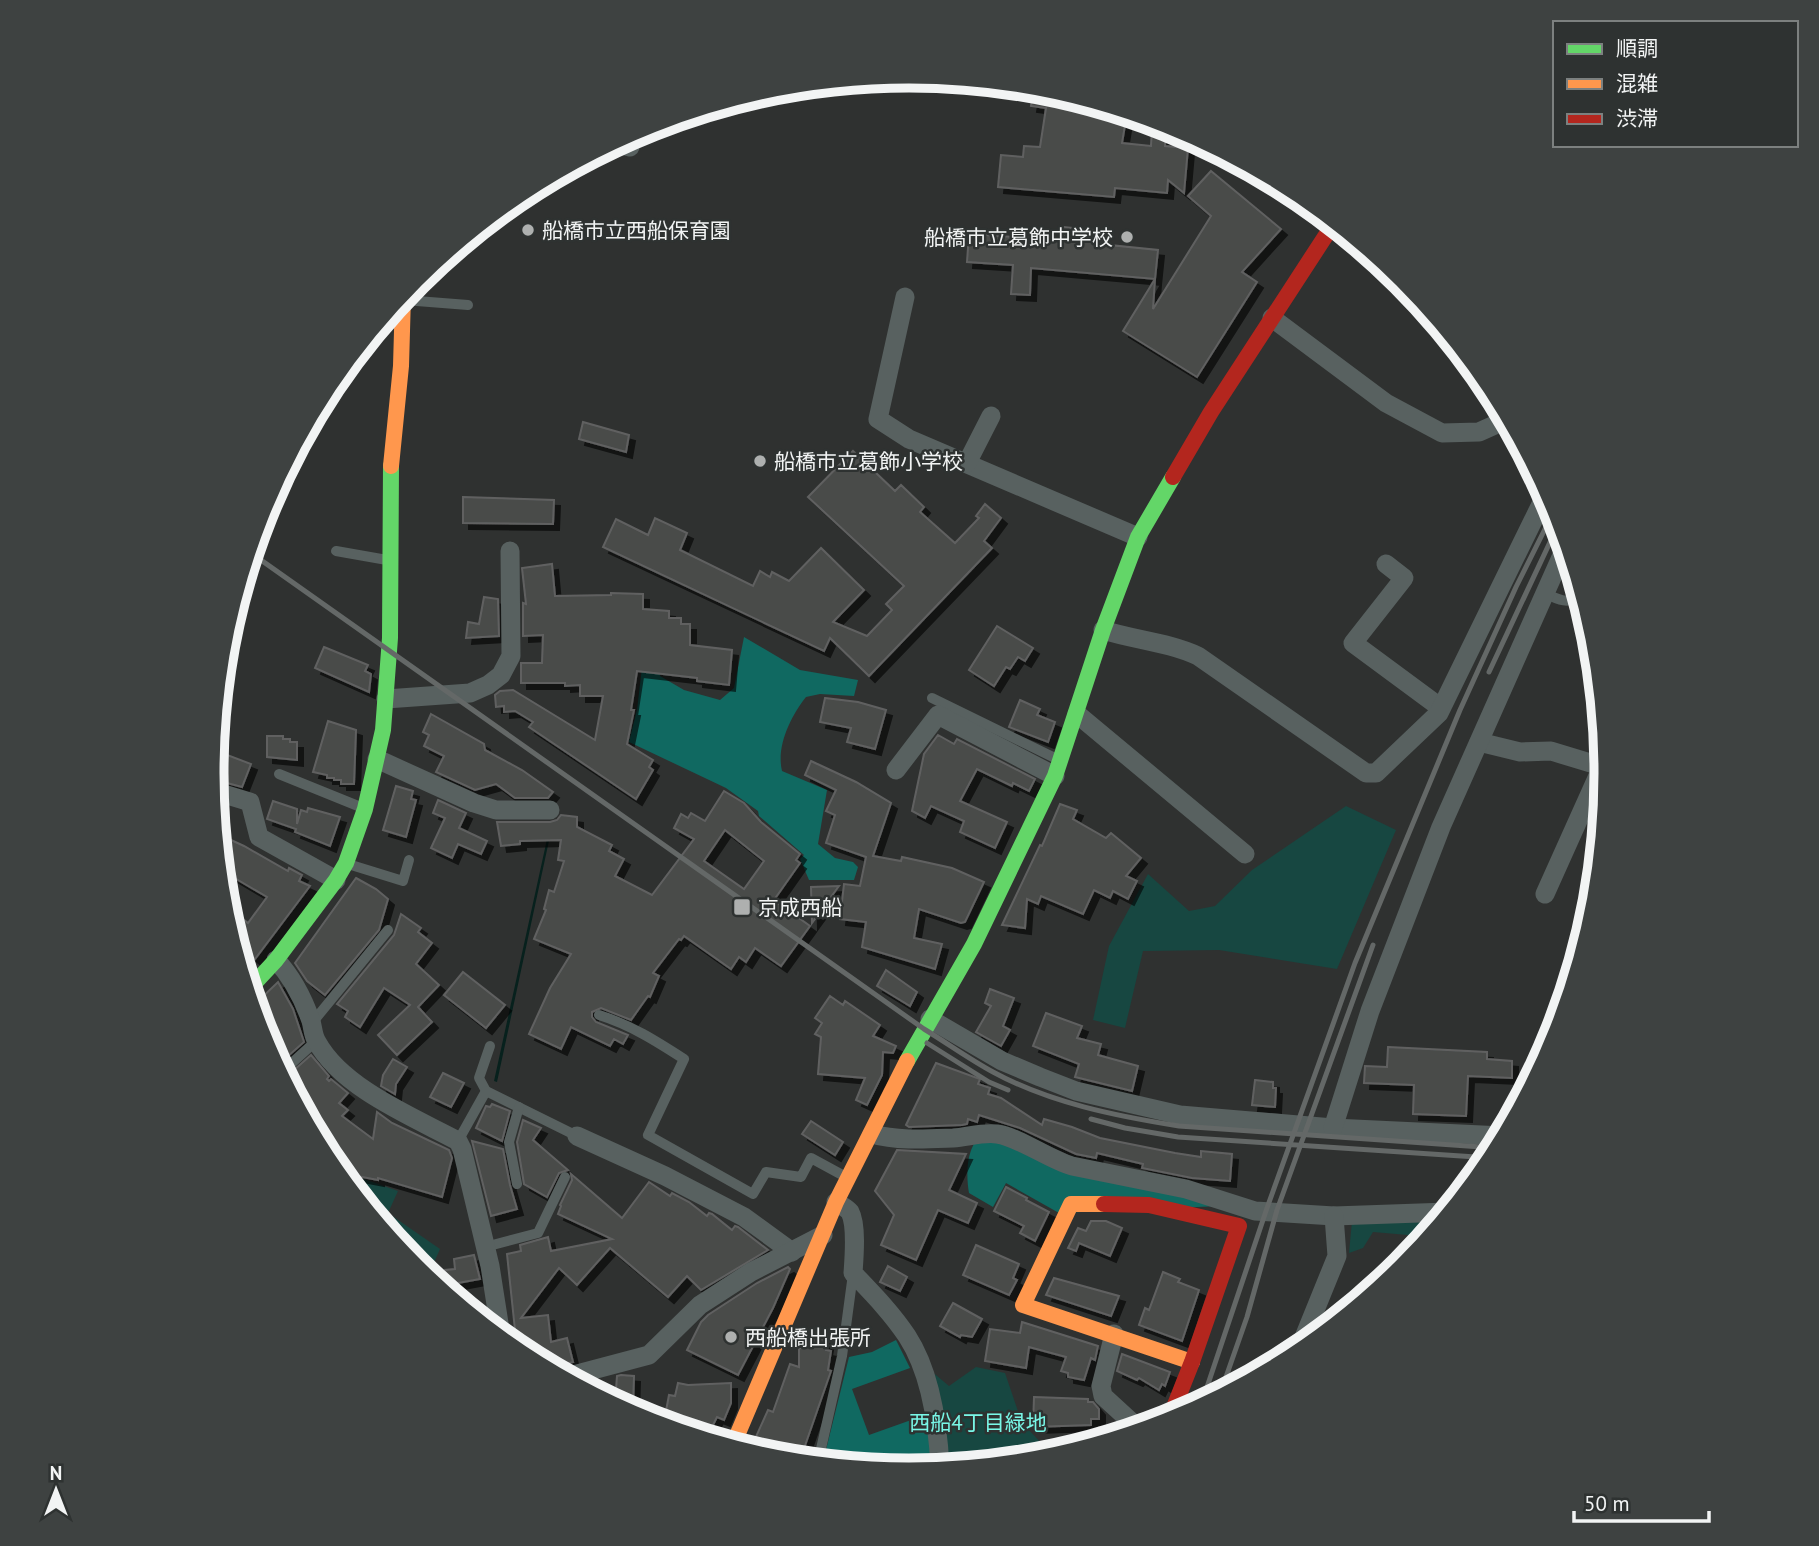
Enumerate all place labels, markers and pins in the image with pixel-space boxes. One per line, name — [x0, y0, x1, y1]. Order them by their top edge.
place label: 船橋市立西船保育園 — [542, 217, 731, 244]
marker: 船橋市立西船保育園 — [520, 222, 536, 238]
place label: 船橋市立葛飾中学校 — [924, 224, 1113, 251]
marker: 船橋市立葛飾中学校 — [1119, 229, 1135, 245]
place label: 船橋市立葛飾小学校 — [774, 448, 963, 475]
marker: 船橋市立葛飾小学校 — [752, 453, 768, 469]
place label: 京成西船 — [758, 894, 842, 921]
marker: 京成西船 — [732, 897, 752, 917]
place label: 西船橋出張所 — [745, 1324, 871, 1351]
marker: 西船橋出張所 — [723, 1329, 739, 1345]

